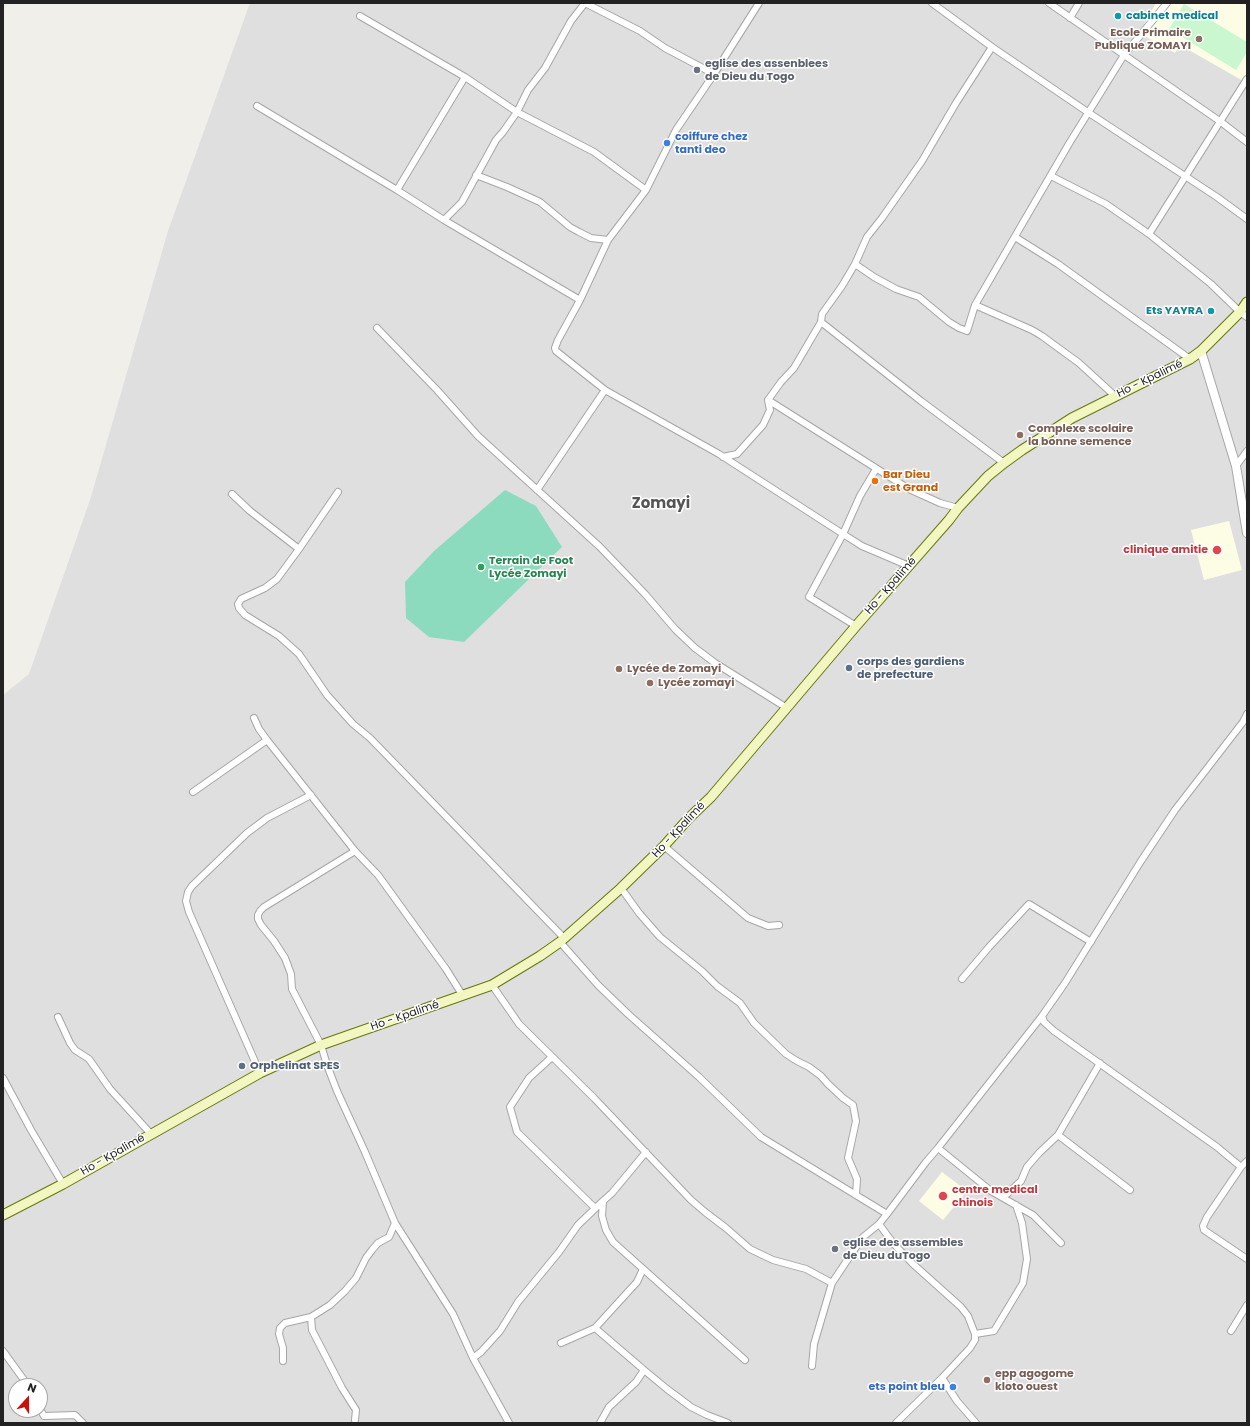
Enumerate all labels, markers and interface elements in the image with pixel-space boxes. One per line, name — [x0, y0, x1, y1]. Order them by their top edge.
place label: cabinet medical — [1126, 9, 1218, 23]
marker: cabinet medical — [1113, 11, 1123, 21]
place label: Ecole Primaire Publique ZOMAYI — [1095, 26, 1191, 52]
marker: Ecole Primaire Publique ZOMAYI — [1194, 34, 1204, 44]
place label: eglise des assenblees de Dieu du Togo — [705, 57, 828, 83]
marker: eglise des assenblees de Dieu du Togo — [692, 65, 702, 75]
place label: coiffure chez tanti deo — [675, 130, 747, 156]
marker: coiffure chez tanti deo — [662, 138, 672, 148]
place label: Ets YAYRA — [1146, 304, 1203, 318]
marker: Ets YAYRA — [1206, 306, 1216, 316]
street label: Ho - Kpalimé — [1115, 357, 1185, 401]
place label: Complexe scolaire la bonne semence — [1028, 422, 1133, 448]
marker: Complexe scolaire la bonne semence — [1015, 430, 1025, 440]
place label: Bar Dieu est Grand — [883, 468, 938, 494]
marker: Bar Dieu est Grand — [870, 476, 880, 486]
district label: Zomayi — [632, 495, 690, 513]
place label: clinique amitie — [1123, 543, 1208, 557]
marker: clinique amitie — [1211, 544, 1223, 556]
place label: Terrain de Foot Lycée Zomayi — [489, 554, 573, 580]
street label: Ho - Kpalimé — [863, 555, 919, 617]
marker: Terrain de Foot Lycée Zomayi — [476, 562, 486, 572]
place label: corps des gardiens de prefecture — [857, 655, 965, 681]
place label: Lycée de Zomayi — [627, 662, 721, 676]
marker: corps des gardiens de prefecture — [844, 663, 854, 673]
marker: Lycée de Zomayi — [614, 664, 624, 674]
place label: Lycée zomayi — [658, 676, 735, 690]
marker: Lycée zomayi — [645, 678, 655, 688]
street label: Ho - Kpalimé — [650, 799, 708, 861]
street label: Ho - Kpalimé — [369, 998, 441, 1034]
place label: Orphelinat SPES — [250, 1059, 340, 1073]
marker: Orphelinat SPES — [237, 1061, 247, 1071]
street label: Ho - Kpalimé — [79, 1131, 147, 1179]
place label: centre medical chinois — [952, 1183, 1038, 1209]
marker: centre medical chinois — [937, 1190, 949, 1202]
place label: eglise des assembles de Dieu duTogo — [843, 1236, 963, 1262]
marker: eglise des assembles de Dieu duTogo — [830, 1244, 840, 1254]
place label: epp agogome kloto ouest — [995, 1367, 1074, 1393]
marker: epp agogome kloto ouest — [982, 1375, 992, 1385]
north arrow — [8, 1378, 48, 1418]
text: N — [25, 1379, 39, 1397]
place label: ets point bleu — [868, 1380, 945, 1394]
marker: ets point bleu — [948, 1382, 958, 1392]

